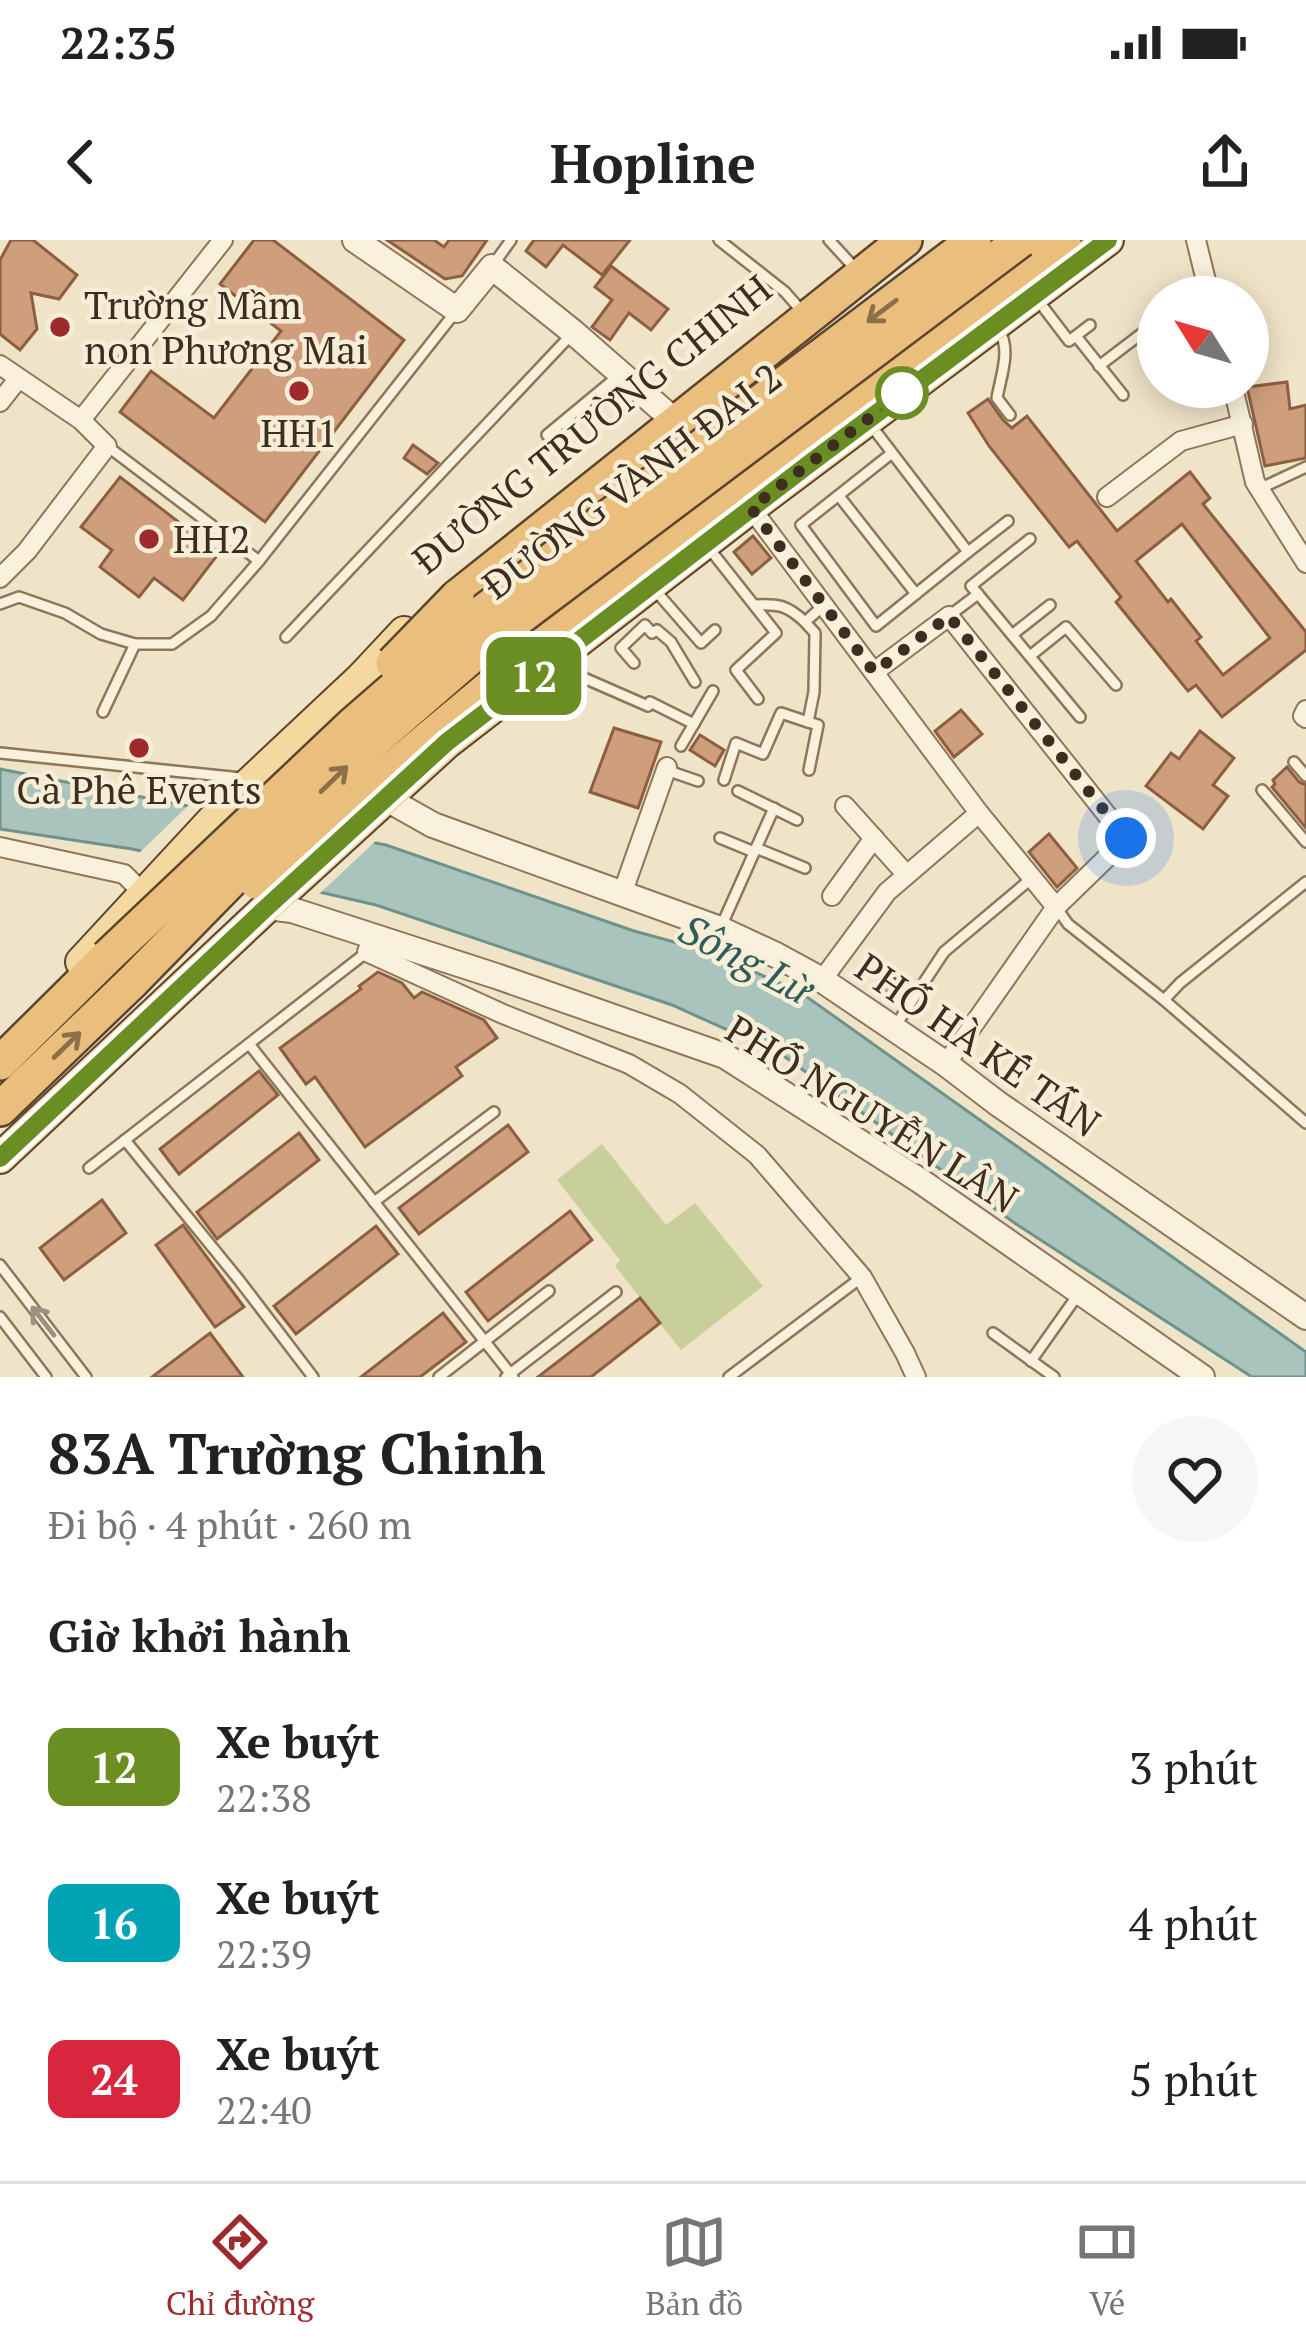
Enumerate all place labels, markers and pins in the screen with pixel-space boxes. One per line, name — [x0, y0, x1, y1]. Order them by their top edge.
place label: Trường Mầm non Phương Mai — [84, 278, 368, 375]
marker: Trường Mầm non Phương Mai — [47, 314, 73, 340]
unlabelled marker — [877, 368, 927, 418]
marker: HH1 — [286, 378, 312, 404]
place label: HH1 — [260, 406, 338, 458]
place label: HH2 — [173, 512, 251, 564]
marker: HH2 — [136, 526, 162, 552]
marker: Cà Phê Events — [126, 735, 152, 761]
place label: Cà Phê Events — [16, 763, 262, 815]

